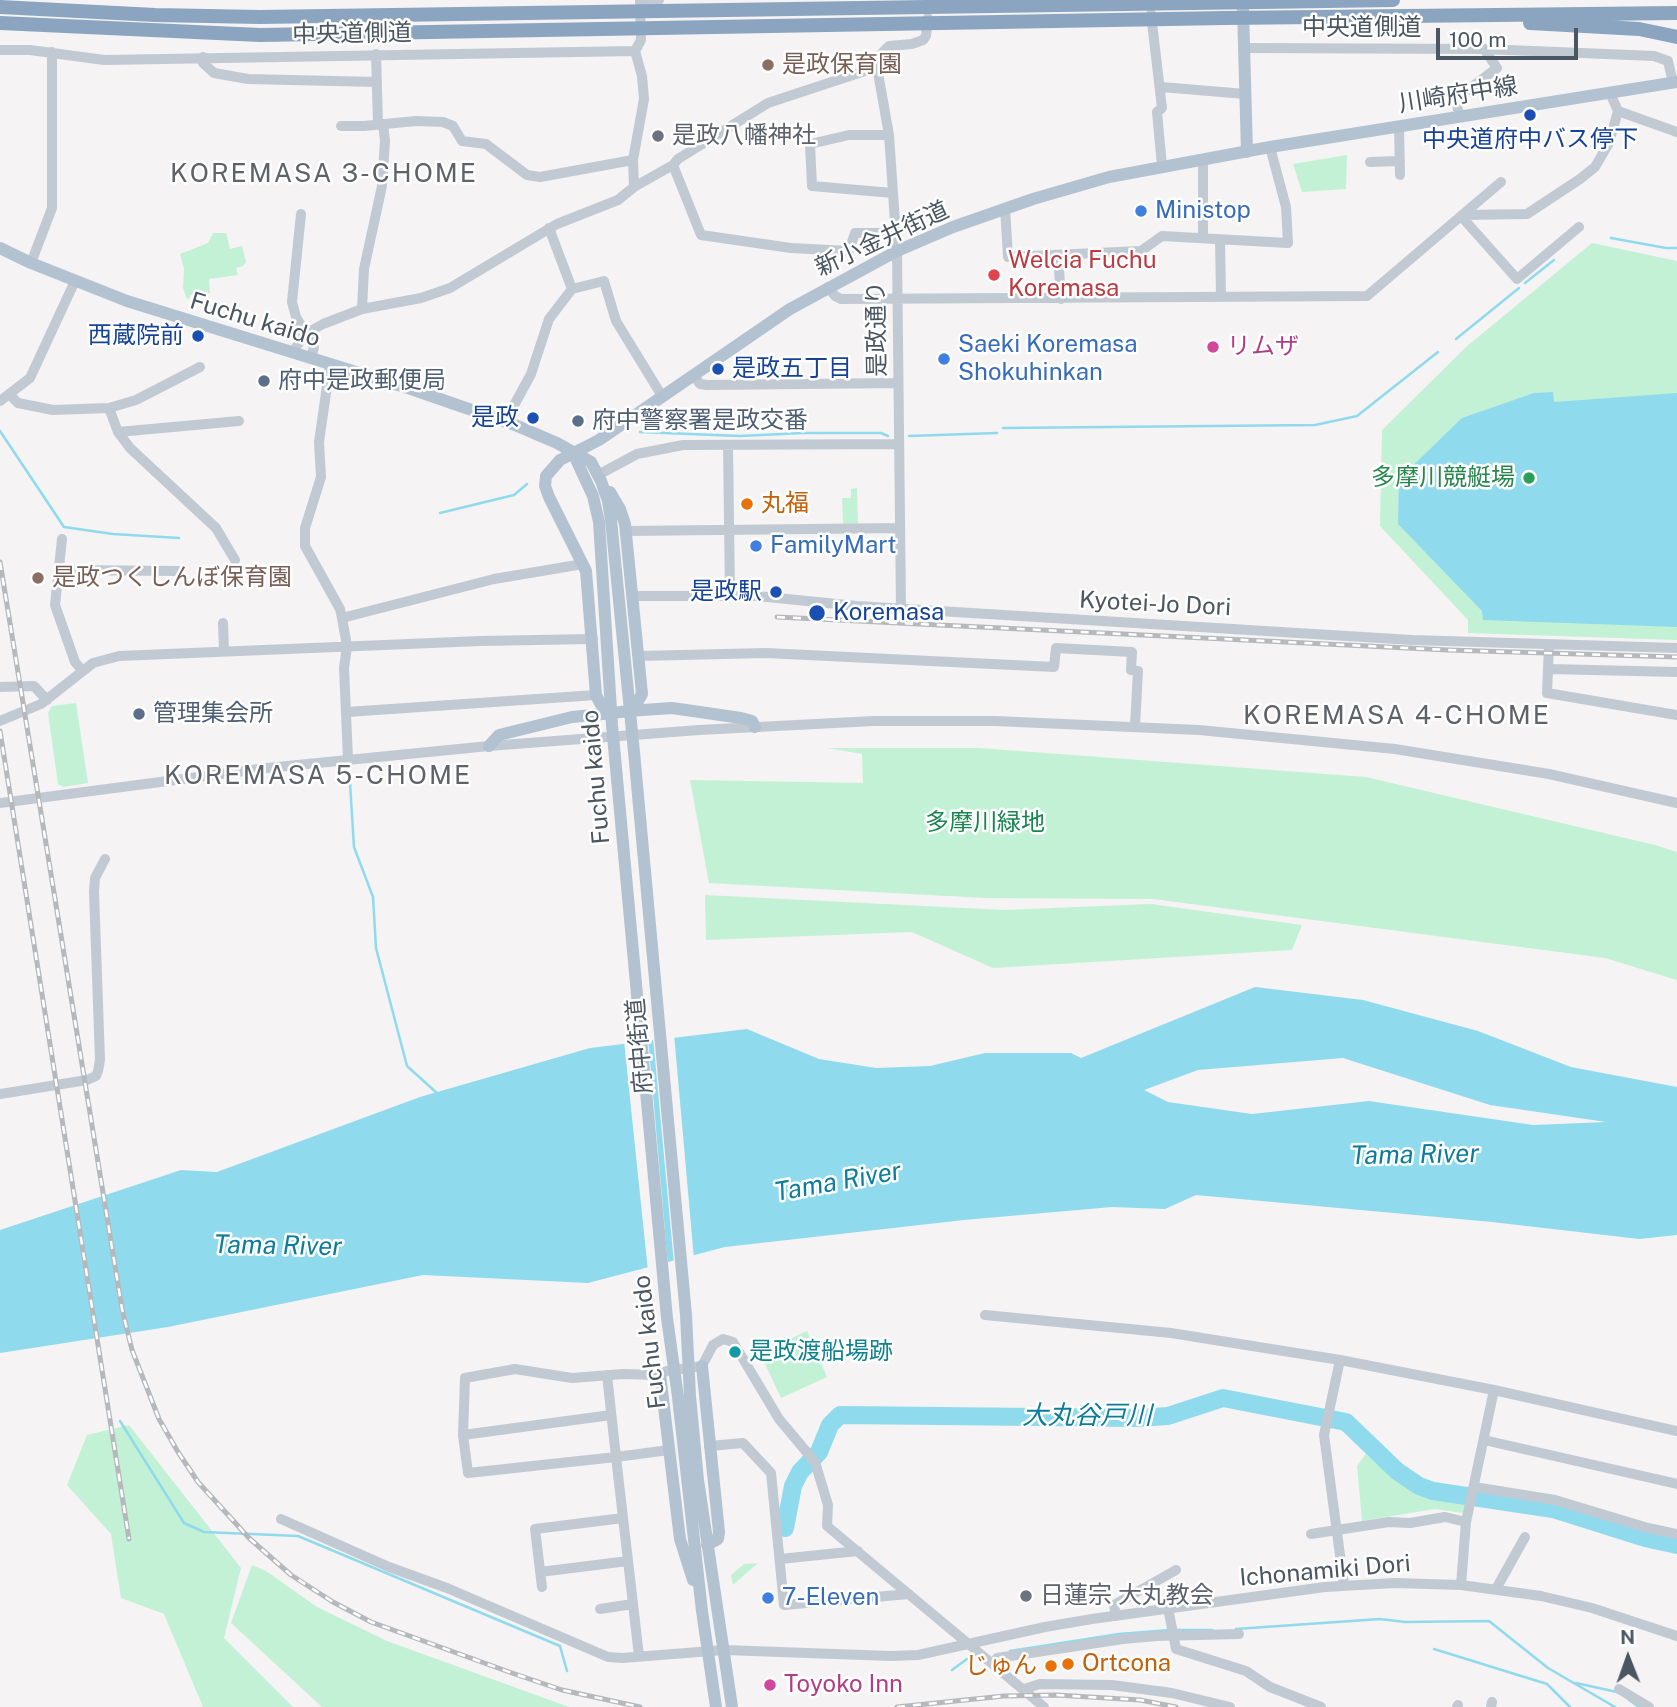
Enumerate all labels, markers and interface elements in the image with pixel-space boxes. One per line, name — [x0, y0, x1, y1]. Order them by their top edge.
street label: 中央道側道 — [1302, 14, 1422, 42]
scale bar — [1439, 14, 1581, 58]
street label: 中央道側道 — [292, 19, 412, 49]
text: 100 m — [1449, 27, 1506, 52]
place label: 是政保育園 — [782, 51, 902, 79]
marker: 是政保育園 — [760, 57, 776, 73]
street label: 川崎府中線 — [1396, 71, 1520, 119]
marker: 中央道府中バス停下 — [1522, 107, 1538, 123]
place label: 是政八幡神社 — [672, 122, 816, 150]
place label: 中央道府中バス停下 — [1422, 126, 1638, 154]
marker: 是政八幡神社 — [650, 128, 666, 144]
district label: KOREMASA 3-CHOME — [172, 158, 476, 190]
street label: 新小金井街道 — [811, 196, 953, 282]
place label: Ministop — [1155, 197, 1251, 225]
marker: Ministop — [1133, 203, 1149, 219]
place label: Welcia Fuchu Koremasa — [1008, 247, 1157, 303]
marker: Welcia Fuchu Koremasa — [986, 267, 1002, 283]
street label: 是政通り — [862, 281, 892, 377]
street label: Fuchu kaido — [186, 287, 324, 353]
place label: 西蔵院前 — [88, 322, 184, 350]
marker: 西蔵院前 — [190, 328, 206, 344]
place label: Saeki Koremasa Shokuhinkan — [958, 331, 1137, 387]
place label: リムザ — [1227, 333, 1299, 361]
marker: リムザ — [1205, 339, 1221, 355]
marker: Saeki Koremasa Shokuhinkan — [936, 351, 952, 367]
place label: 是政五丁目 — [732, 355, 852, 383]
marker: 是政五丁目 — [710, 361, 726, 377]
place label: 府中是政郵便局 — [278, 367, 446, 395]
marker: 府中是政郵便局 — [256, 373, 272, 389]
place label: 是政 — [471, 404, 519, 432]
place label: 府中警察署是政交番 — [592, 407, 808, 435]
marker: 是政 — [525, 410, 541, 426]
marker: 府中警察署是政交番 — [570, 413, 586, 429]
place label: 多摩川競艇場 — [1371, 464, 1515, 492]
marker: 多摩川競艇場 — [1521, 470, 1537, 486]
place label: 丸福 — [761, 490, 809, 518]
marker: 丸福 — [739, 496, 755, 512]
place label: FamilyMart — [770, 532, 897, 560]
marker: FamilyMart — [748, 538, 764, 554]
place label: 是政つくしんぼ保育園 — [52, 564, 292, 592]
marker: 是政つくしんぼ保育園 — [30, 570, 46, 586]
place label: 是政駅 — [690, 578, 762, 606]
marker: 是政駅 — [768, 584, 784, 600]
street label: Kyotei-Jo Dori — [1078, 586, 1232, 622]
place label: Koremasa — [833, 599, 944, 627]
marker: Koremasa — [807, 603, 827, 623]
place label: 管理集会所 — [153, 700, 273, 728]
district label: KOREMASA 4-CHOME — [1245, 700, 1549, 732]
marker: 管理集会所 — [131, 706, 147, 722]
street label: Fuchu kaido — [576, 709, 616, 845]
district label: KOREMASA 5-CHOME — [166, 760, 470, 792]
park label: 多摩川緑地 — [925, 809, 1045, 837]
street label: 府中街道 — [621, 997, 659, 1095]
water label: Tama River — [1351, 1138, 1479, 1172]
water label: Tama River — [772, 1156, 904, 1208]
water label: Tama River — [214, 1229, 342, 1263]
street label: Fuchu kaido — [628, 1273, 672, 1411]
place label: 是政渡船場跡 — [749, 1338, 893, 1366]
marker: 是政渡船場跡 — [727, 1344, 743, 1360]
water label: 大丸谷戸川 — [1022, 1400, 1152, 1432]
street label: Ichonamiki Dori — [1238, 1549, 1412, 1593]
place label: 日蓮宗 大丸教会 — [1040, 1582, 1214, 1610]
place label: 7-Eleven — [782, 1584, 879, 1612]
marker: 日蓮宗 大丸教会 — [1018, 1588, 1034, 1604]
marker: 7-Eleven — [760, 1590, 776, 1606]
north arrow — [1593, 1623, 1663, 1693]
text: N — [1620, 1626, 1635, 1648]
place label: Ortcona — [1082, 1650, 1171, 1678]
place label: じゅん — [965, 1652, 1037, 1680]
marker: Ortcona — [1060, 1656, 1076, 1672]
marker: じゅん — [1043, 1658, 1059, 1674]
place label: Toyoko Inn — [784, 1671, 903, 1699]
marker: Toyoko Inn — [762, 1677, 778, 1693]

